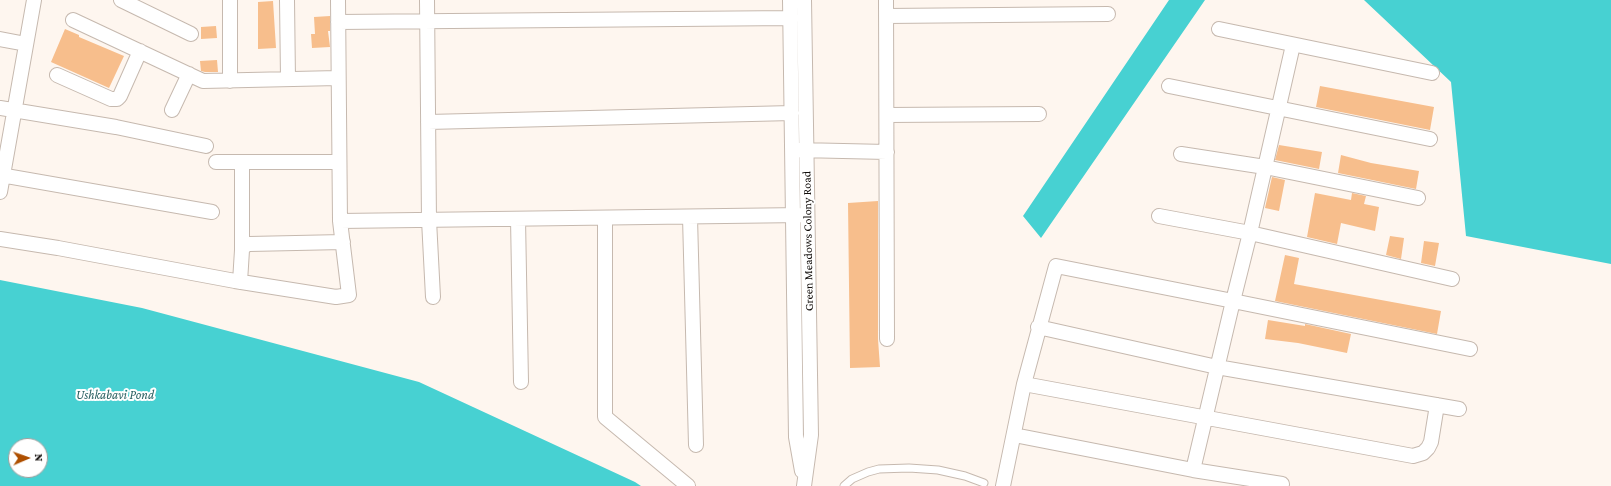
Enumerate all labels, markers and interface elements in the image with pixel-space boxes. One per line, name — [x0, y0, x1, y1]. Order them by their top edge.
street label: Green Meadows Colony Road — [800, 171, 816, 311]
water label: Ushkabavi Pond — [76, 387, 154, 403]
north arrow — [8, 438, 48, 478]
text: N — [33, 454, 45, 462]

